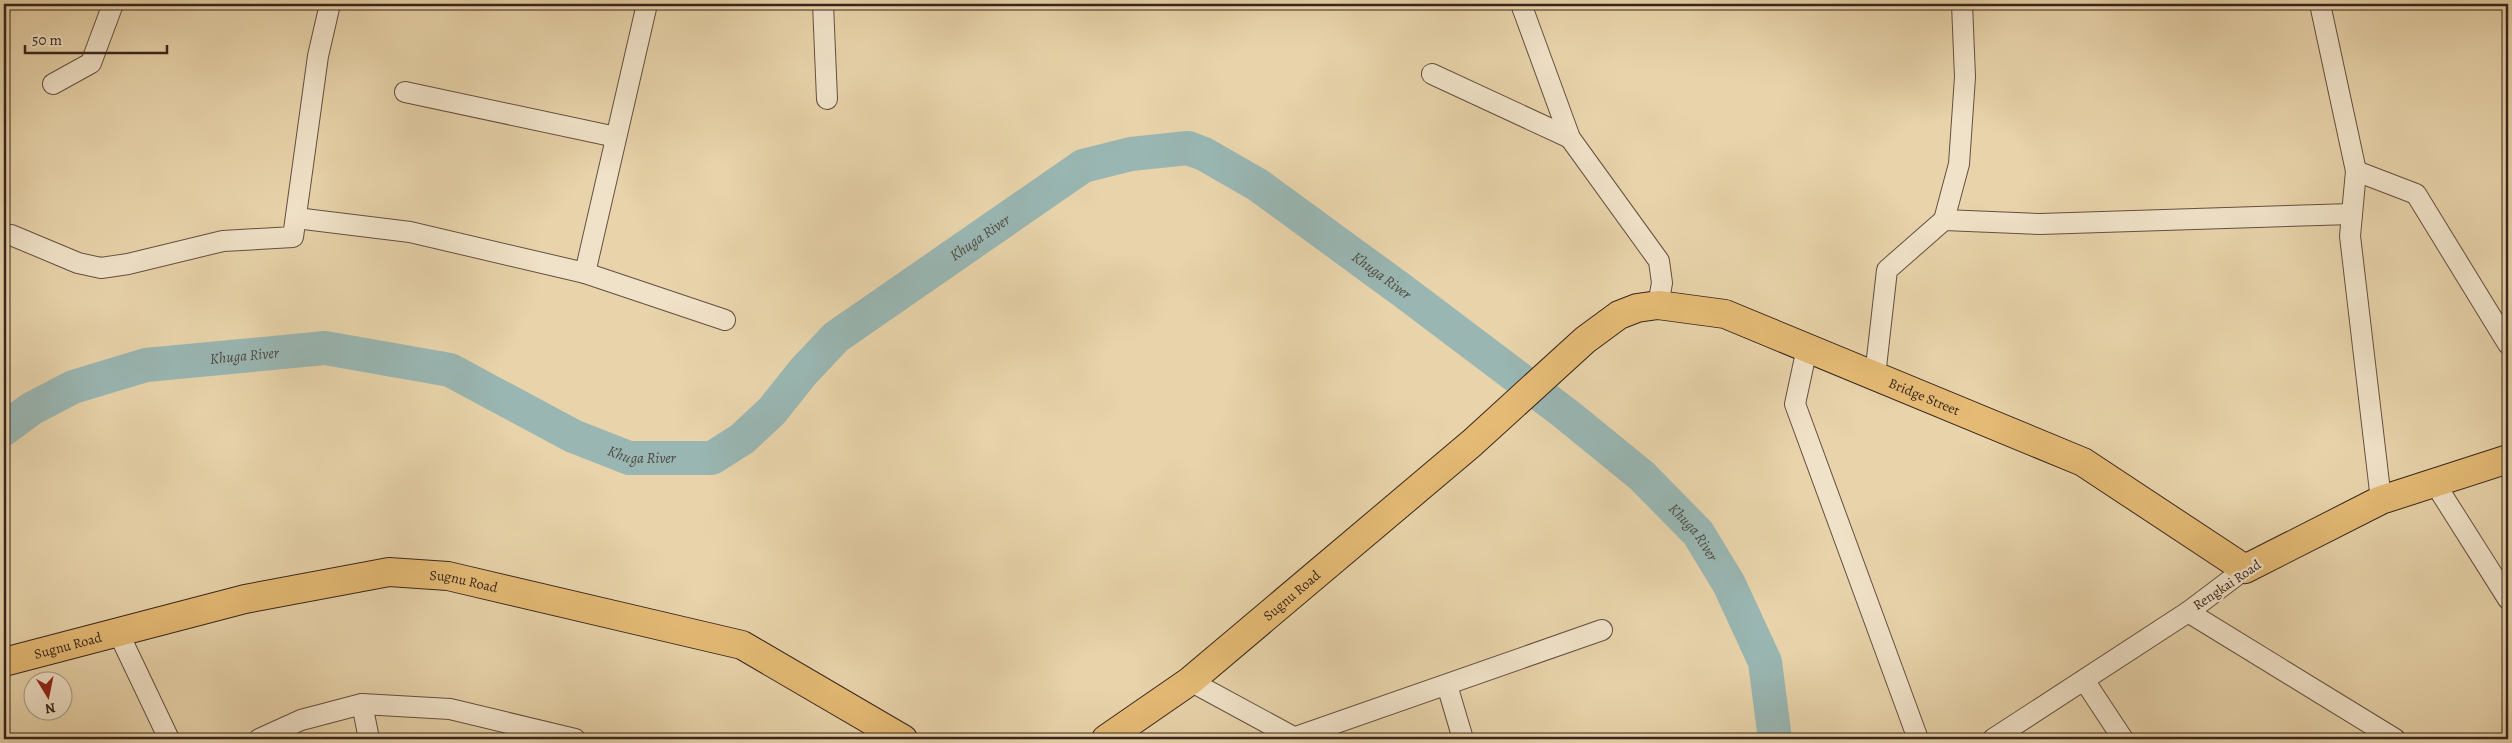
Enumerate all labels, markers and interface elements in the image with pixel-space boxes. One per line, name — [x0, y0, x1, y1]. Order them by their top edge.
scale bar — [25, 22, 168, 54]
text: 50 m — [32, 30, 62, 50]
water label: Khuga River — [946, 209, 1014, 265]
water label: Khuga River — [1348, 247, 1416, 304]
water label: Khuga River — [209, 342, 280, 369]
street label: Bridge Street — [1886, 373, 1963, 420]
water label: Khuga River — [605, 441, 677, 468]
water label: Khuga River — [1664, 499, 1723, 565]
street label: Rengkai Road — [2189, 555, 2265, 615]
street label: Sugnu Road — [429, 565, 500, 597]
street label: Sugnu Road — [1259, 565, 1325, 625]
street label: Sugnu Road — [32, 627, 104, 663]
north arrow — [22, 670, 72, 720]
text: N — [43, 698, 57, 719]

